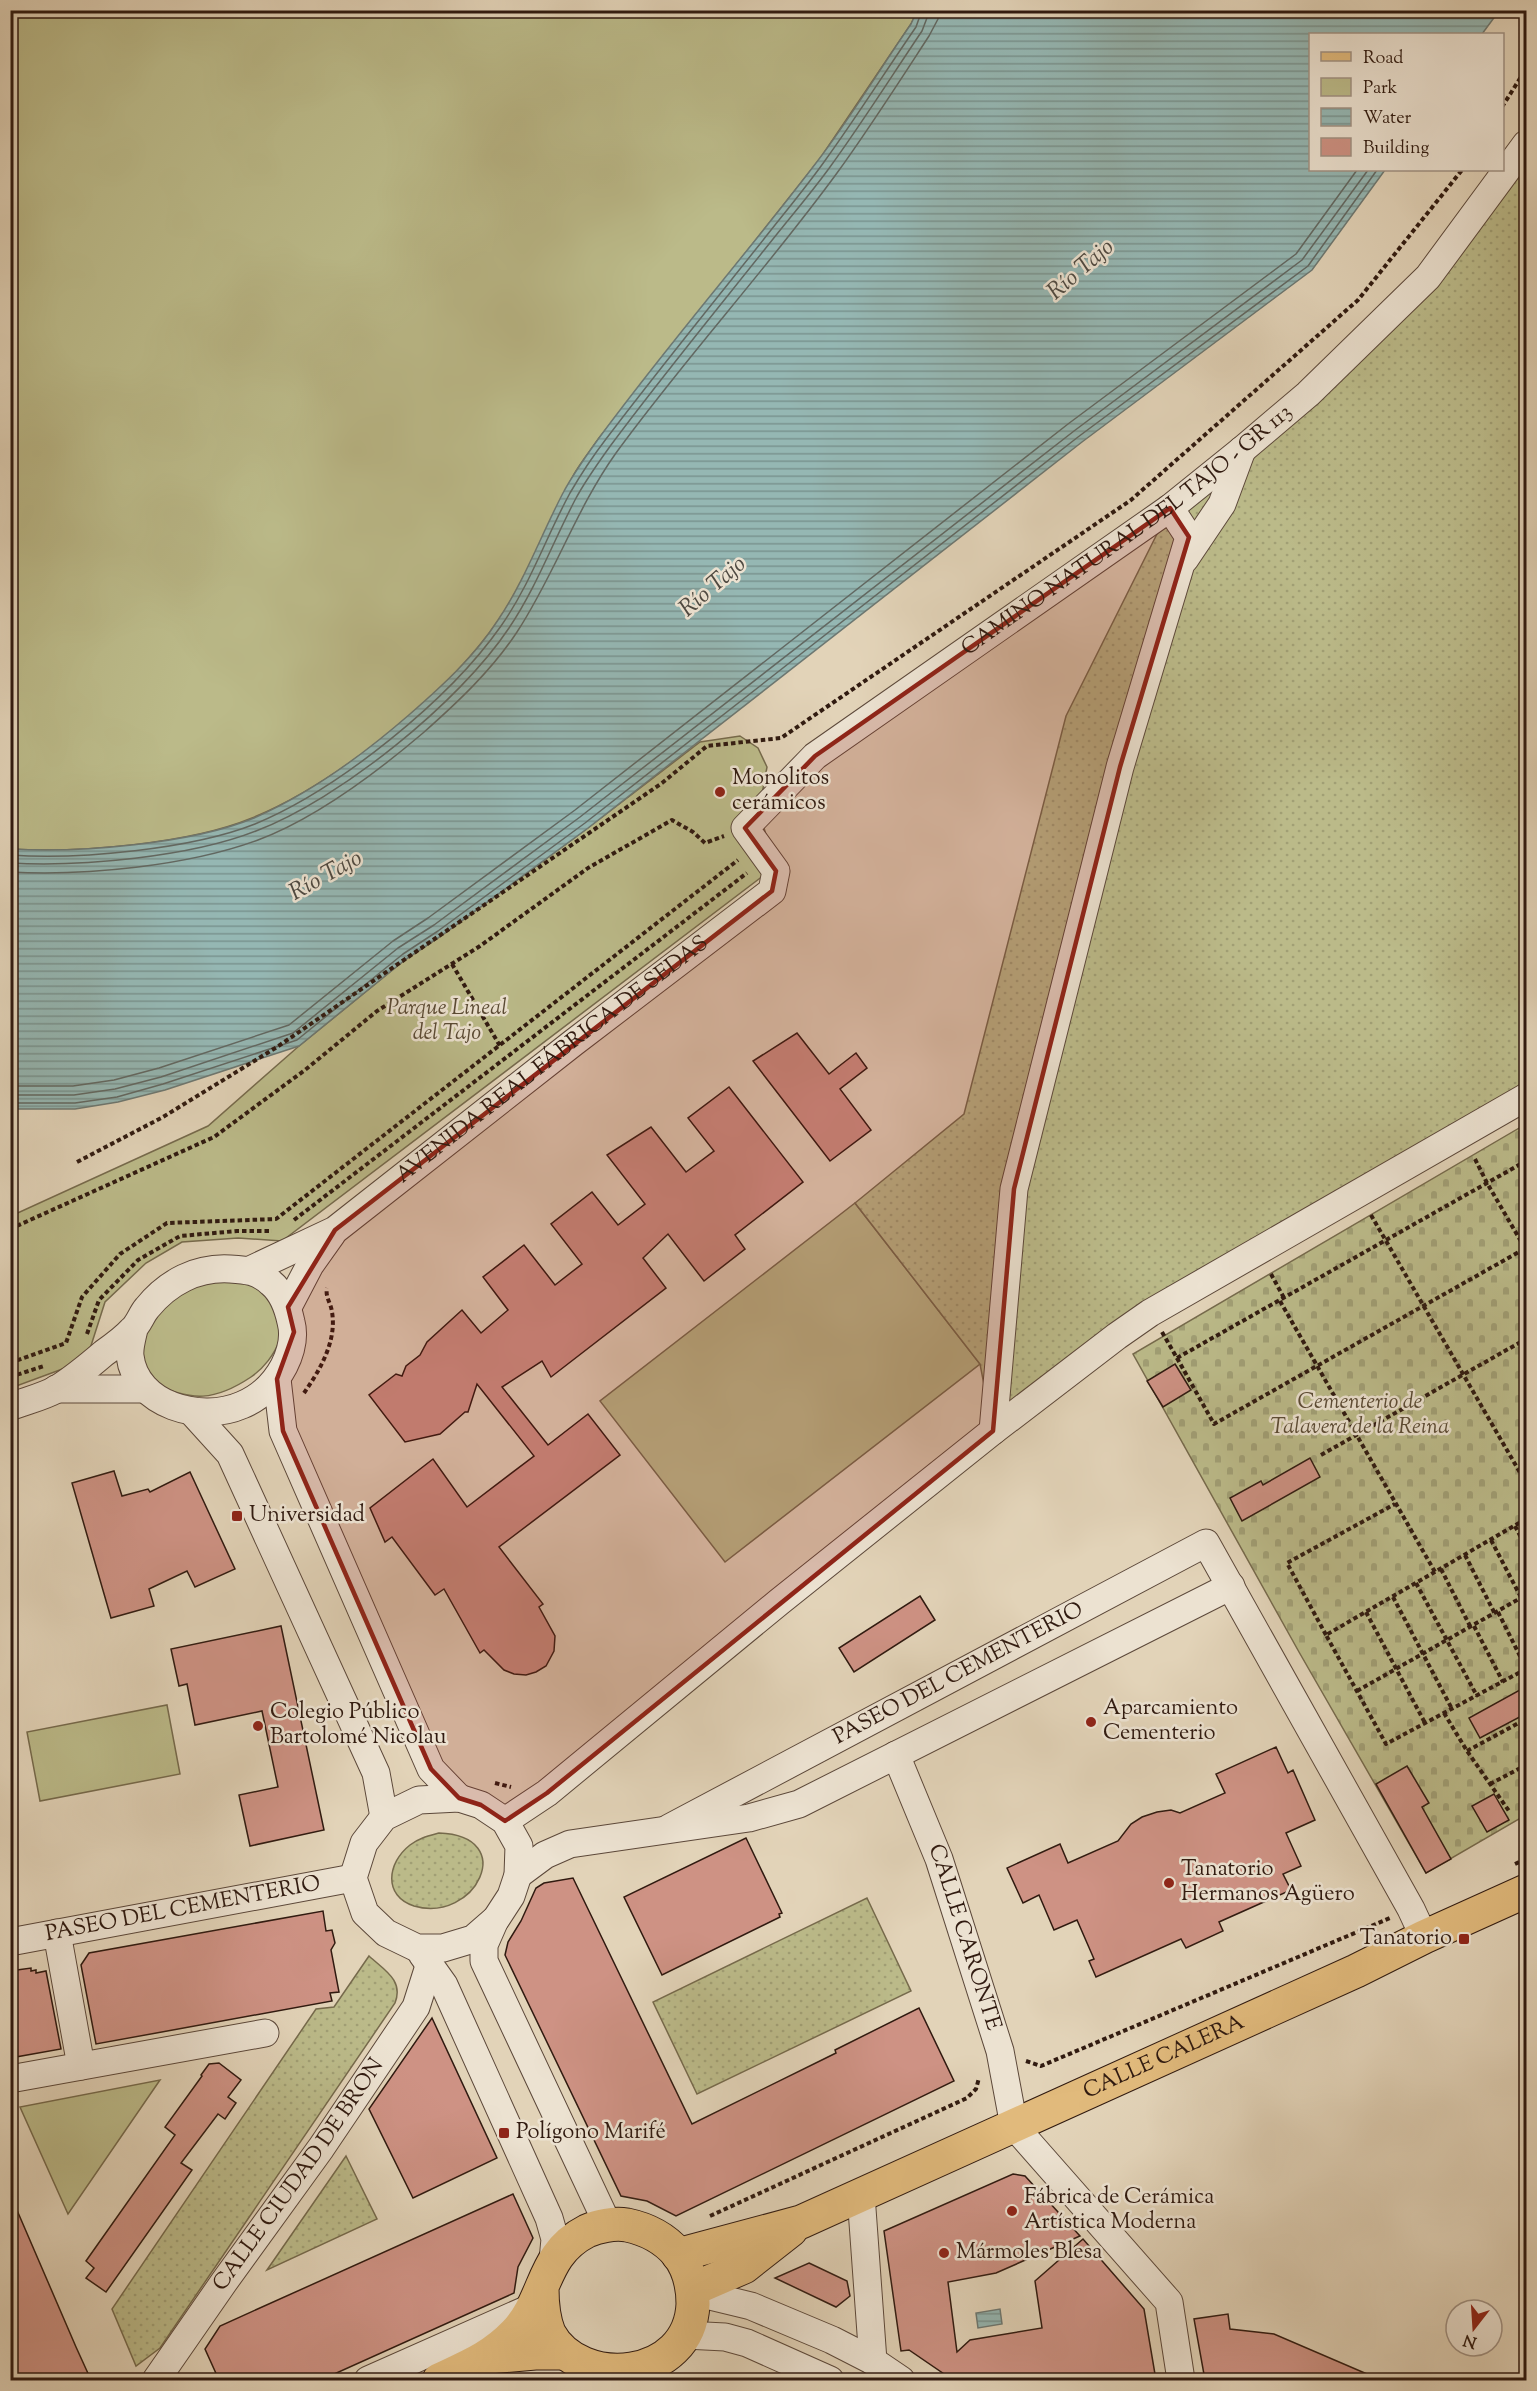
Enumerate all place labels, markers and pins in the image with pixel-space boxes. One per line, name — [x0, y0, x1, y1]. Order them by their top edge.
place label: Monolitos cerámicos — [732, 763, 829, 820]
marker: Monolitos cerámicos — [713, 785, 727, 799]
place label: Universidad — [249, 1500, 365, 1532]
marker: Universidad — [230, 1509, 244, 1523]
place label: Aparcamiento Cementerio — [1103, 1693, 1238, 1750]
place label: Colegio Público Bartolomé Nicolau — [270, 1697, 447, 1754]
marker: Aparcamiento Cementerio — [1084, 1715, 1098, 1729]
marker: Colegio Público Bartolomé Nicolau — [251, 1719, 265, 1733]
place label: Tanatorio Hermanos Agüero — [1181, 1854, 1355, 1911]
marker: Tanatorio Hermanos Agüero — [1162, 1876, 1176, 1890]
place label: Tanatorio — [1359, 1923, 1452, 1955]
marker: Tanatorio — [1457, 1932, 1471, 1946]
place label: Polígono Marifé — [516, 2117, 666, 2149]
marker: Polígono Marifé — [497, 2126, 511, 2140]
place label: Fábrica de Cerámica Artística Moderna — [1024, 2182, 1214, 2239]
marker: Fábrica de Cerámica Artística Moderna — [1005, 2204, 1019, 2218]
place label: Mármoles Blesa — [956, 2237, 1102, 2269]
marker: Mármoles Blesa — [937, 2246, 951, 2260]

